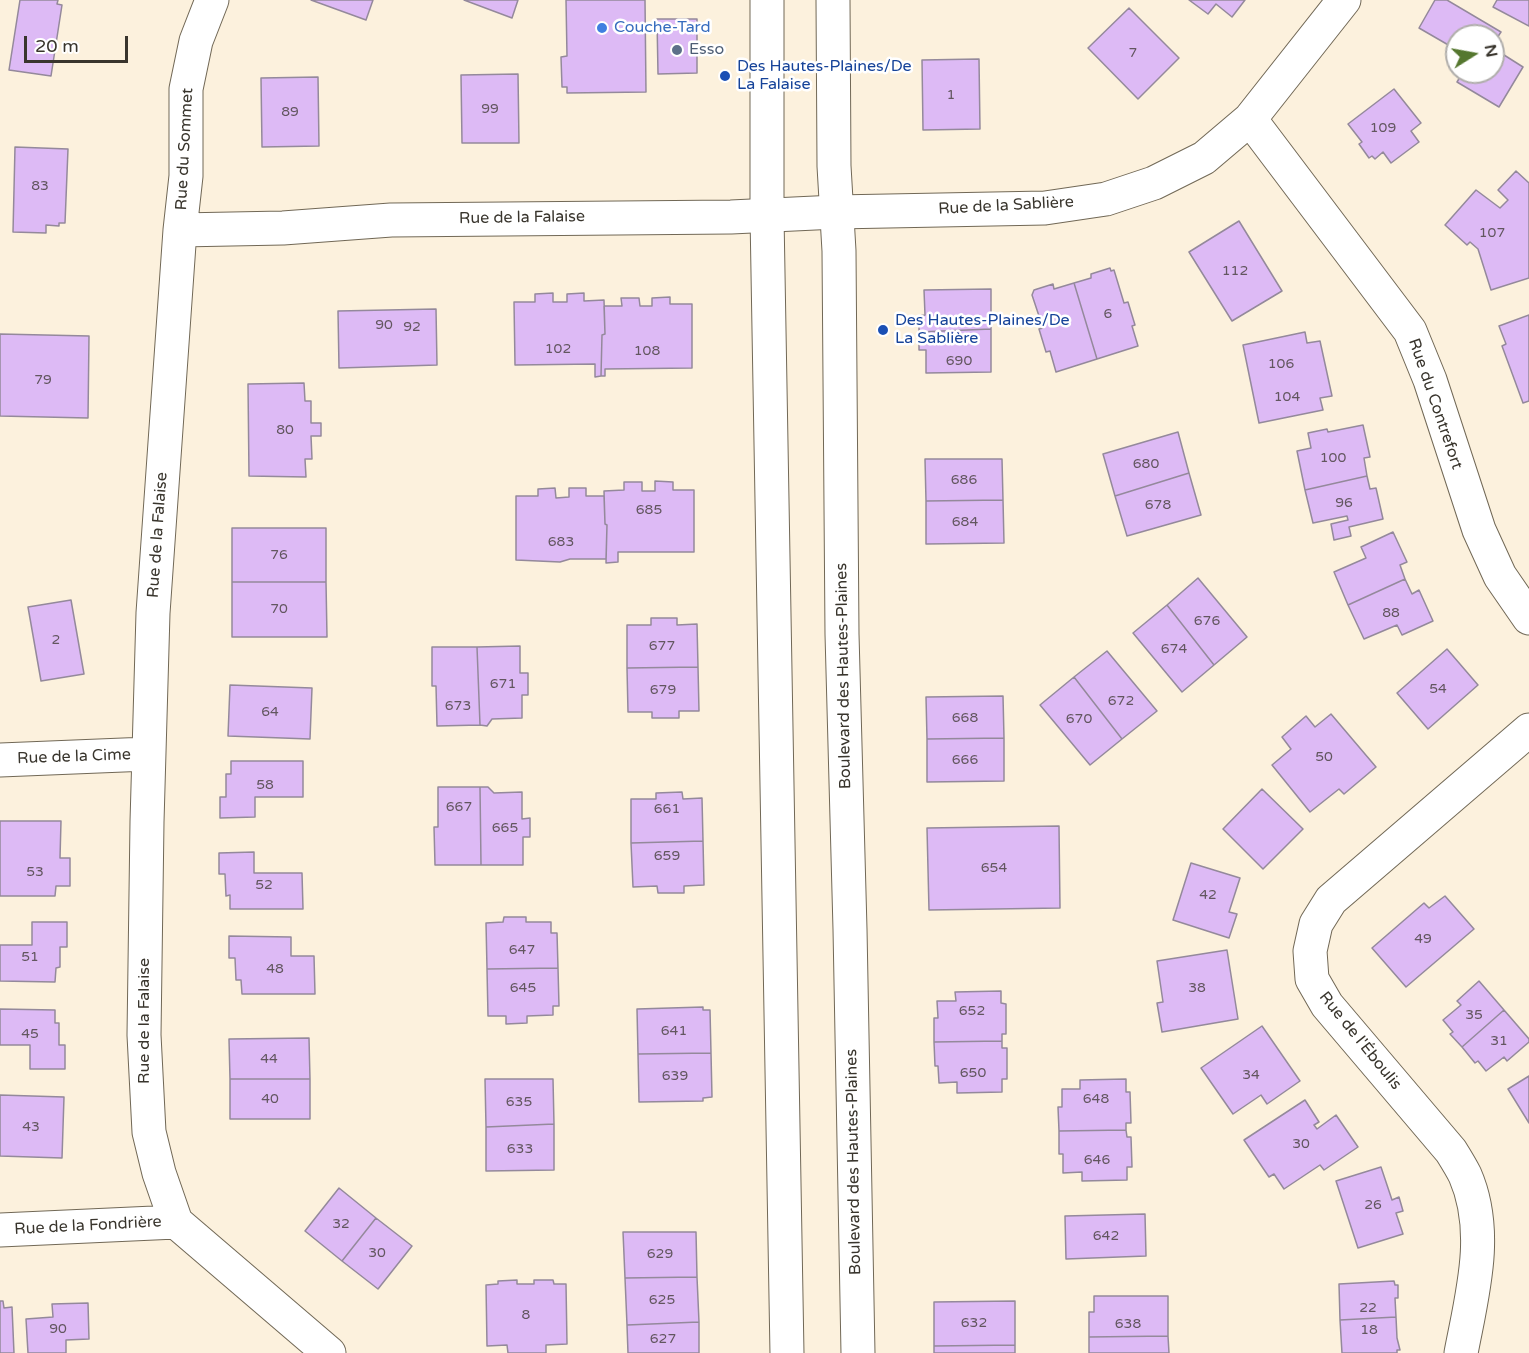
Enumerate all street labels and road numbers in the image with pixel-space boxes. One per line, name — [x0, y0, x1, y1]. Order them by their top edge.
street label: Rue du Sommet — [172, 87, 198, 211]
street label: Rue de la Sablière — [938, 193, 1074, 219]
street label: Rue de la Falaise — [459, 207, 585, 229]
street label: Rue du Contrefort — [1404, 336, 1466, 472]
street label: Rue de la Falaise — [144, 471, 172, 599]
street label: Boulevard des Hautes-Plaines — [832, 563, 856, 789]
street label: Rue de la Cime — [17, 745, 131, 769]
street label: Rue de la Falaise — [135, 958, 155, 1084]
street label: Rue de l'Éboulis — [1315, 988, 1405, 1094]
street label: Boulevard des Hautes-Plaines — [842, 1049, 866, 1275]
street label: Rue de la Fondrière — [14, 1213, 162, 1239]

